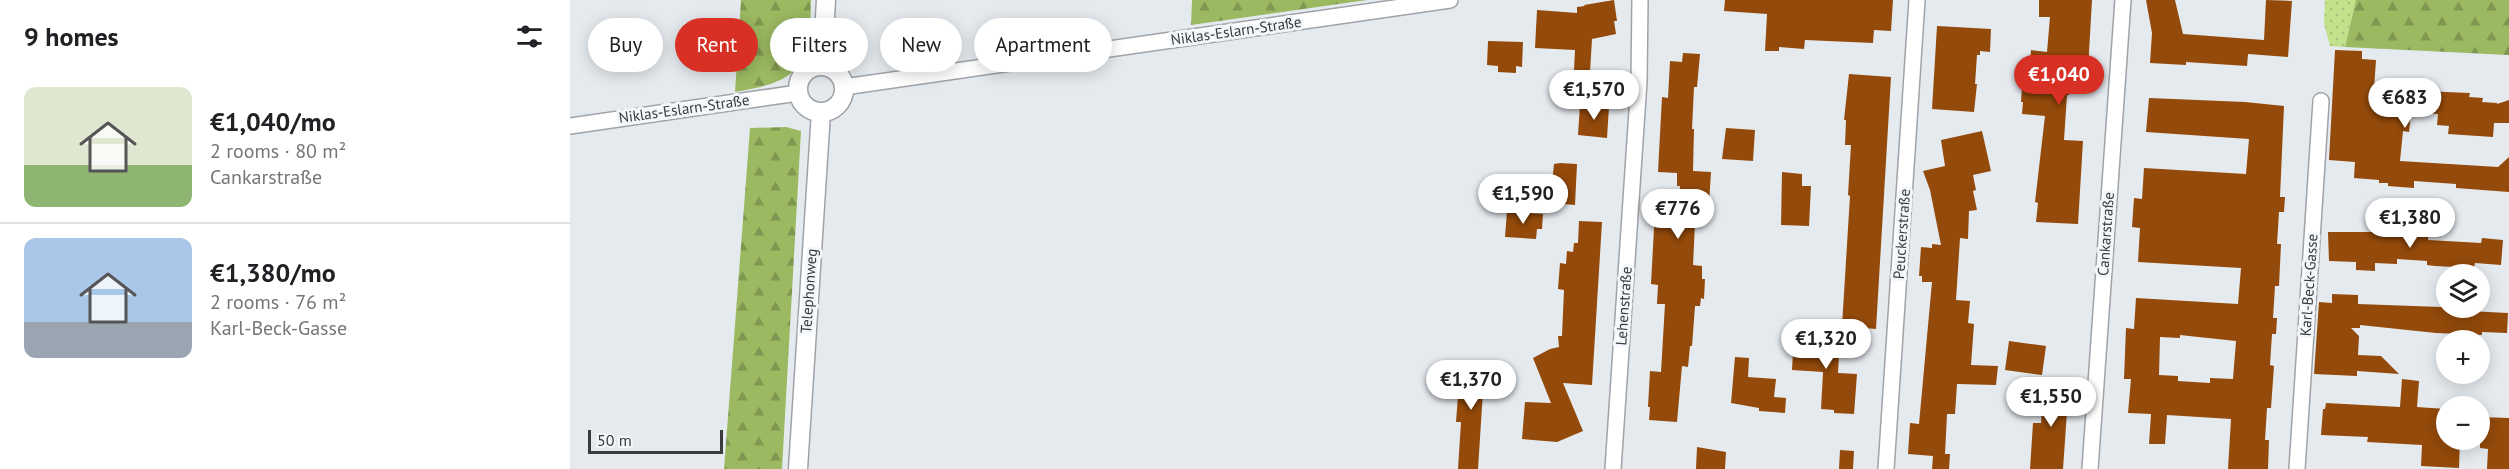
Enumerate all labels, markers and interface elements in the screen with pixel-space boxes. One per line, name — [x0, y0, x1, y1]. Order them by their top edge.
street label: Niklas-Eslarn-Straße — [1169, 12, 1303, 49]
chip: Buy — [588, 18, 663, 72]
chip: Rent — [675, 18, 758, 72]
chip: Filters — [770, 18, 868, 72]
chip: New — [880, 18, 962, 72]
chip: Apartment — [974, 18, 1112, 72]
text: 9 homes — [24, 20, 119, 53]
icon: filters — [513, 20, 546, 53]
pin: €1,040 — [2010, 55, 2108, 106]
text: €1,040 — [2028, 61, 2090, 87]
pin: €1,570 — [1545, 70, 1643, 121]
text: €1,570 — [1563, 76, 1625, 102]
pin: €683 — [2369, 78, 2441, 129]
text: €683 — [2382, 84, 2428, 110]
street label: Niklas-Eslarn-Straße — [617, 90, 751, 127]
text: €1,040/mo — [210, 105, 336, 138]
icon: home — [72, 111, 144, 183]
text: 2 rooms · 80 m² — [210, 138, 346, 164]
text: Cankarstraße — [210, 164, 322, 190]
pin: €1,590 — [1474, 174, 1572, 225]
text: €1,590 — [1492, 180, 1554, 206]
street label: Peuckerstraße — [1889, 188, 1914, 280]
pin: €776 — [1642, 189, 1714, 240]
street label: Cankarstraße — [2093, 191, 2118, 277]
text: €776 — [1655, 195, 1701, 221]
pin: €1,380 — [2361, 198, 2459, 249]
text: €1,380 — [2379, 204, 2441, 230]
street label: Karl-Beck-Gasse — [2295, 233, 2322, 337]
street label: Telephonweg — [796, 248, 821, 334]
text: €1,380/mo — [210, 256, 336, 289]
icon: home — [72, 262, 144, 334]
map controls — [2436, 264, 2490, 450]
button: layers — [2436, 264, 2490, 318]
street label: Lehenstraße — [1611, 266, 1636, 346]
text: 2 rooms · 76 m² — [210, 289, 346, 315]
text: Karl-Beck-Gasse — [210, 315, 347, 341]
pin: €1,320 — [1777, 319, 1875, 370]
text: €1,320 — [1795, 325, 1857, 351]
button: + — [2436, 330, 2490, 384]
pin: €1,370 — [1422, 360, 1520, 411]
text: €1,370 — [1440, 366, 1502, 392]
pin: €1,550 — [2002, 377, 2100, 428]
text: €1,550 — [2020, 383, 2082, 409]
button: − — [2436, 396, 2490, 450]
scale bar — [588, 427, 723, 454]
text: 50 m — [597, 430, 632, 450]

